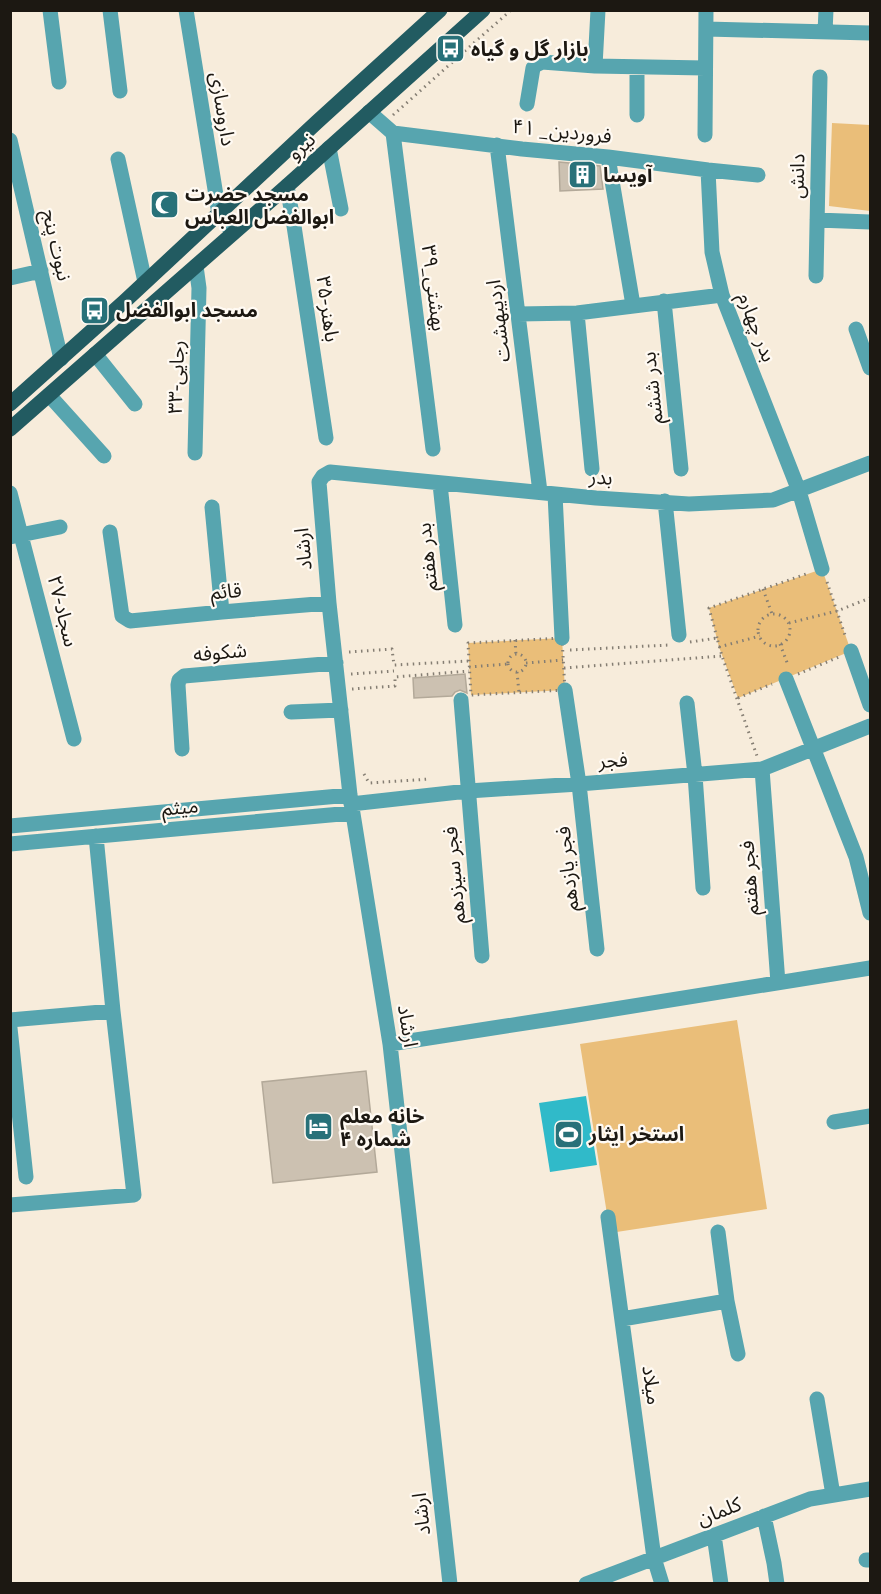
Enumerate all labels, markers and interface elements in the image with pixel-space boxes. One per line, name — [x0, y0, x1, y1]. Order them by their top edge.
bus stop icon: بازار گل و گیاه — [434, 33, 466, 65]
place label: بازار گل و گیاه — [471, 35, 589, 62]
street label: داروسازی — [204, 70, 243, 148]
street label: ۴۱ _فروردین — [511, 112, 613, 149]
street label: نیرو — [281, 126, 321, 166]
street label: دانش — [783, 153, 810, 199]
building icon: آویسا — [566, 159, 598, 191]
place label: آویسا — [603, 161, 653, 188]
place label: مسجد حضرت ابوالفضل العباس — [185, 180, 334, 230]
mosque icon: مسجد حضرت ابوالفضل العباس — [148, 189, 180, 221]
street label: نبوت پنج — [34, 206, 79, 284]
street label: ۳۹_بهشتی — [416, 243, 453, 333]
street label: ۳۵-باهنر — [310, 274, 346, 344]
street label: اردیبهشت — [479, 278, 516, 364]
street label: بدر چهارم — [730, 288, 783, 366]
bus stop icon: مسجد ابوالفضل — [79, 294, 111, 326]
place label: مسجد ابوالفضل — [116, 296, 258, 323]
street label: ۳۳-رجایی — [161, 340, 190, 414]
street label: بدر ششم — [634, 350, 671, 426]
street label: بدر — [587, 462, 614, 491]
street label: بدر هفتم — [409, 521, 446, 593]
street label: ارشاد — [287, 527, 318, 571]
street label: ۲۷-سجاد — [42, 572, 85, 650]
street label: قائم — [209, 576, 243, 607]
street label: شکوفه — [192, 636, 248, 667]
street label: فجر — [596, 745, 629, 774]
street label: میثم — [161, 791, 200, 824]
street label: فجر سیزدهم — [436, 825, 473, 925]
street label: فجر یازدهم — [549, 825, 586, 913]
street label: فجر هفتم — [732, 840, 767, 916]
street label: ارشاد — [392, 1003, 425, 1049]
place label: خانه معلم شماره ۴ — [340, 1102, 425, 1152]
hotel icon: خانه معلم شماره ۴ — [303, 1111, 335, 1143]
sports icon: استخر ایثار — [552, 1118, 584, 1150]
place label: استخر ایثار — [588, 1120, 684, 1147]
street label: میلاد — [636, 1364, 669, 1406]
street label: کلمان — [693, 1490, 746, 1531]
street label: ارشاد — [405, 1491, 436, 1537]

